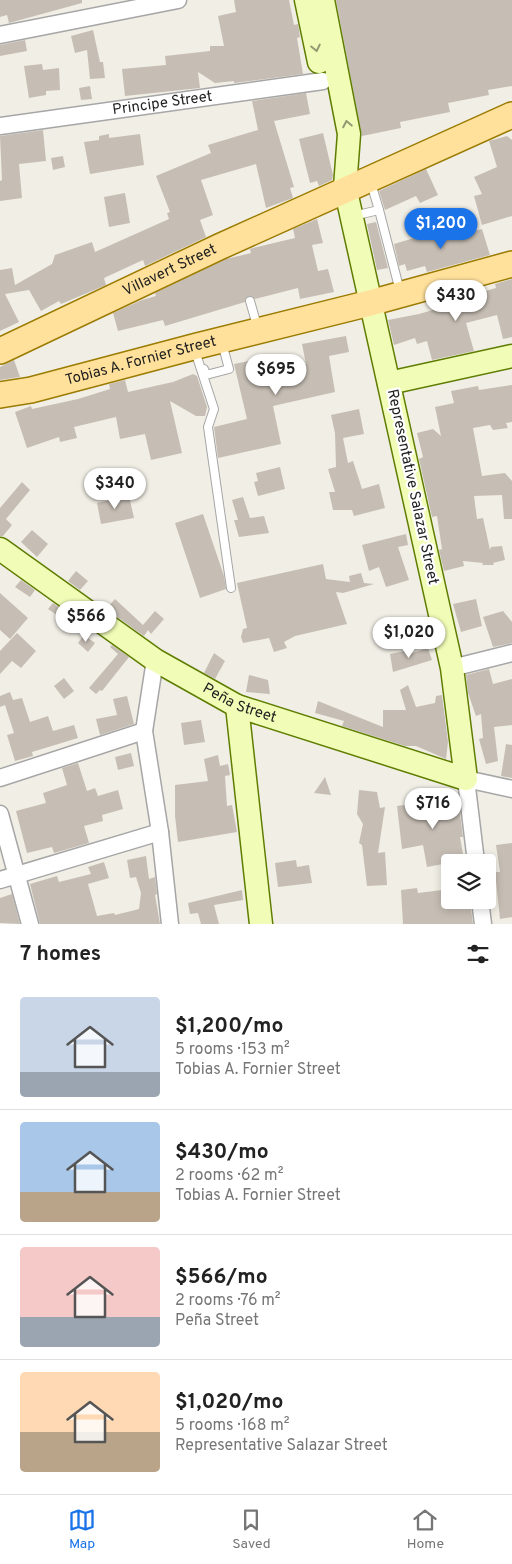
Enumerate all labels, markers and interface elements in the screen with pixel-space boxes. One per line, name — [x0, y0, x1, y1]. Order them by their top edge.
one-way arrow — [311, 43, 321, 52]
street label: Principe Street — [111, 87, 214, 120]
one-way arrow — [342, 120, 352, 128]
pin: $1,200 — [400, 208, 482, 250]
text: $1,200 — [415, 214, 467, 234]
street label: Villavert Street — [120, 240, 220, 301]
pin: $430 — [426, 280, 486, 322]
text: $430 — [436, 286, 476, 306]
street label: Tobias A. Fornier Street — [63, 332, 218, 390]
pin: $695 — [246, 354, 306, 396]
text: $695 — [256, 360, 296, 380]
street label: Representative Salazar Street — [382, 387, 442, 587]
pin: $340 — [85, 468, 145, 510]
text: $340 — [95, 474, 135, 494]
pin: $566 — [56, 600, 116, 643]
text: $566 — [66, 607, 106, 627]
pin: $1,020 — [368, 616, 450, 659]
text: $1,020 — [383, 623, 435, 643]
street label: Peña Street — [199, 679, 279, 727]
pin: $716 — [403, 788, 463, 830]
text: $716 — [416, 794, 450, 814]
map controls — [441, 854, 496, 909]
button: layers — [441, 854, 496, 909]
icon: filters — [464, 940, 492, 968]
text: 7 homes — [20, 941, 101, 968]
text: $1,200/mo — [175, 1013, 283, 1040]
icon: home — [60, 1017, 120, 1077]
text: 5 rooms · 153 m² — [175, 1040, 290, 1060]
text: Tobias A. Fornier Street — [175, 1060, 341, 1080]
text: $430/mo — [175, 1139, 269, 1166]
icon: home — [60, 1142, 120, 1202]
text: 2 rooms · 62 m² — [175, 1166, 283, 1186]
text: Tobias A. Fornier Street — [175, 1186, 341, 1206]
text: $566/mo — [175, 1264, 268, 1291]
icon: home — [60, 1267, 120, 1327]
text: 2 rooms · 76 m² — [175, 1291, 281, 1311]
text: Peña Street — [175, 1311, 259, 1331]
text: $1,020/mo — [175, 1389, 283, 1416]
icon: home — [60, 1392, 120, 1452]
text: 5 rooms · 168 m² — [175, 1416, 290, 1436]
text: Representative Salazar Street — [175, 1436, 388, 1456]
tab: Map — [68, 1506, 96, 1553]
tab: Saved — [232, 1506, 271, 1553]
tab: Home — [407, 1506, 444, 1553]

